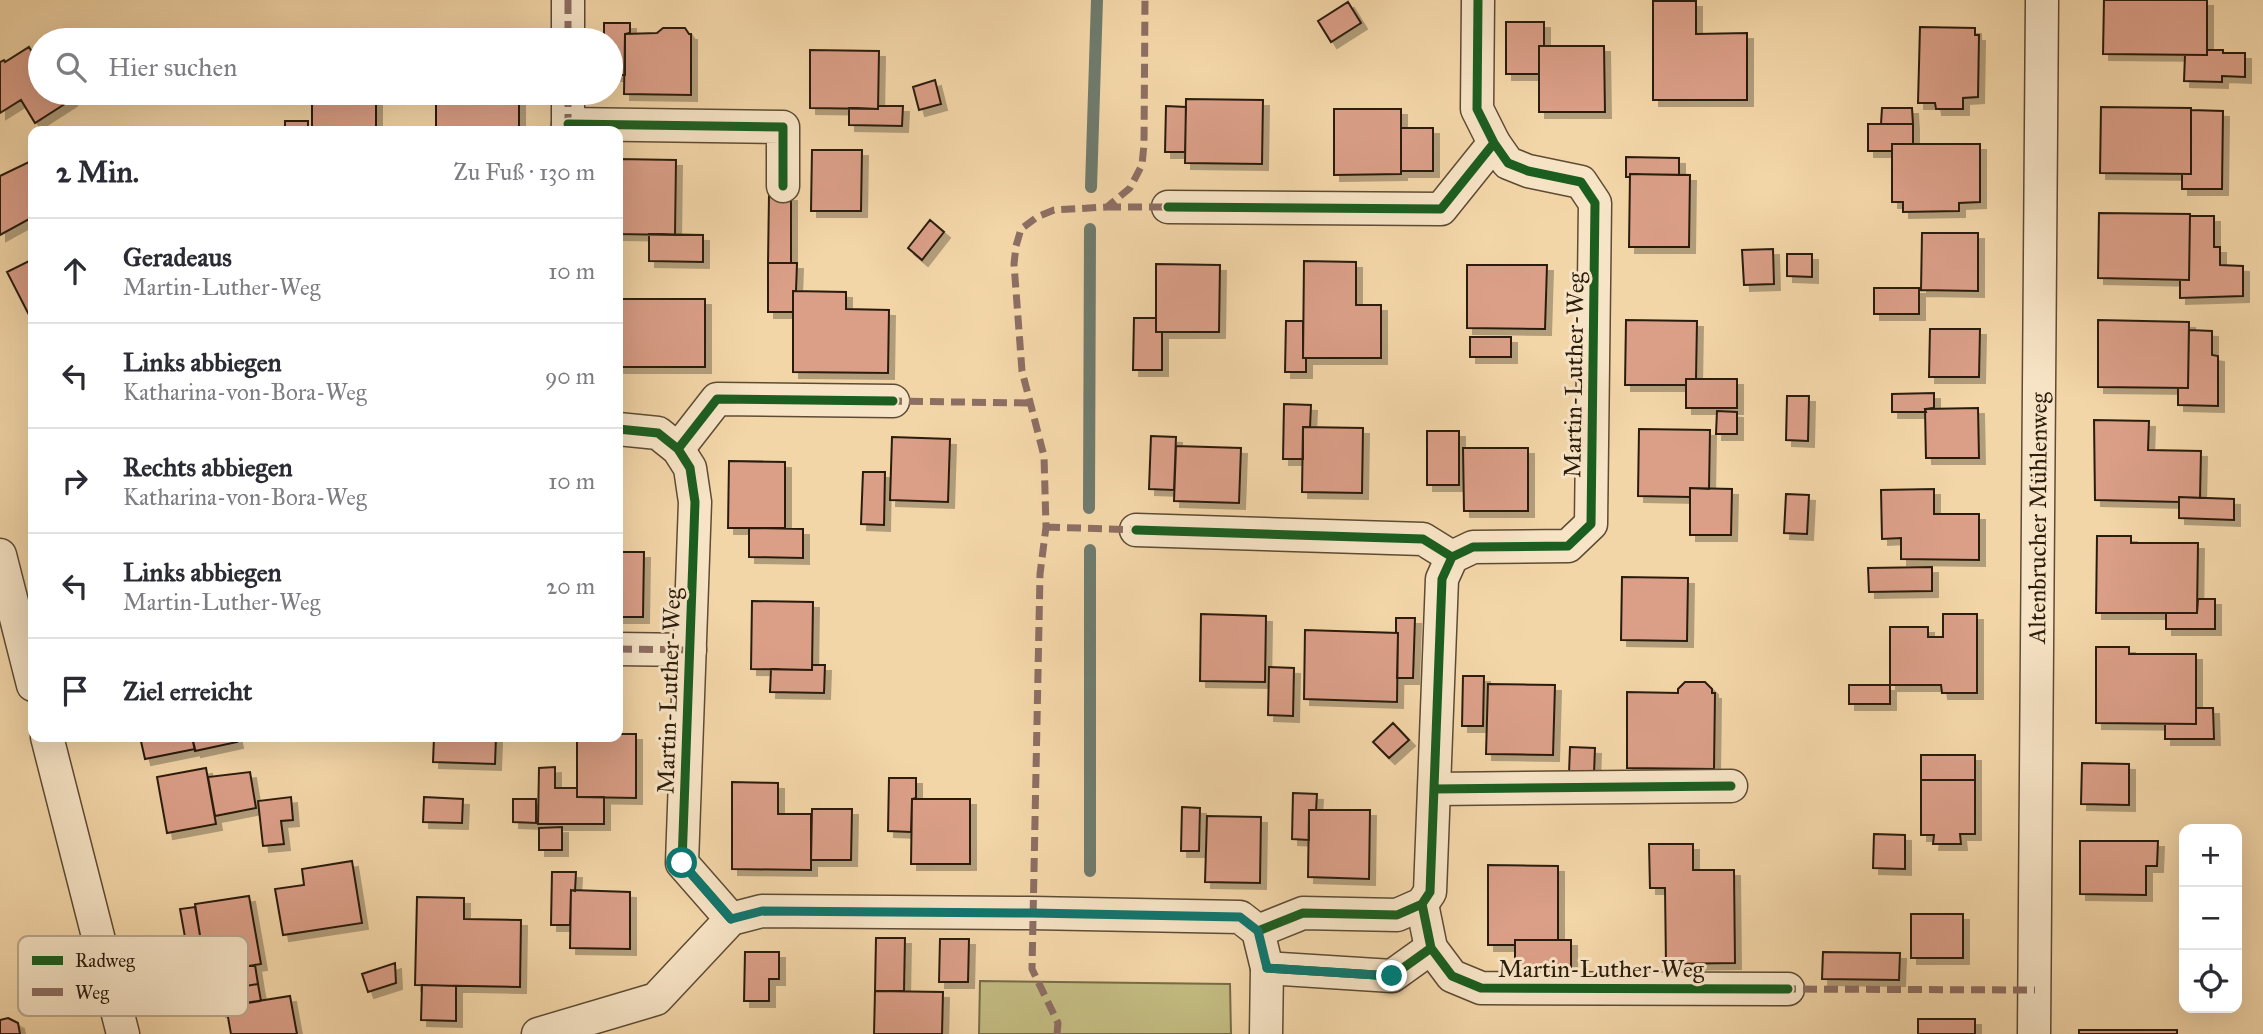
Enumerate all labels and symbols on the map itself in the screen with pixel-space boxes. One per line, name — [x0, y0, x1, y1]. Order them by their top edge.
street label: Martin-Luther-Weg — [1557, 271, 1591, 478]
street label: Altenbrucher Mühlenweg — [2022, 391, 2054, 645]
street label: Martin-Luther-Weg — [650, 587, 688, 794]
route start — [666, 847, 697, 878]
legend — [18, 936, 248, 1016]
text: Radweg — [75, 949, 135, 973]
street label: Martin-Luther-Weg — [1498, 954, 1705, 984]
route end — [1376, 960, 1407, 991]
text: Weg — [75, 981, 109, 1005]

